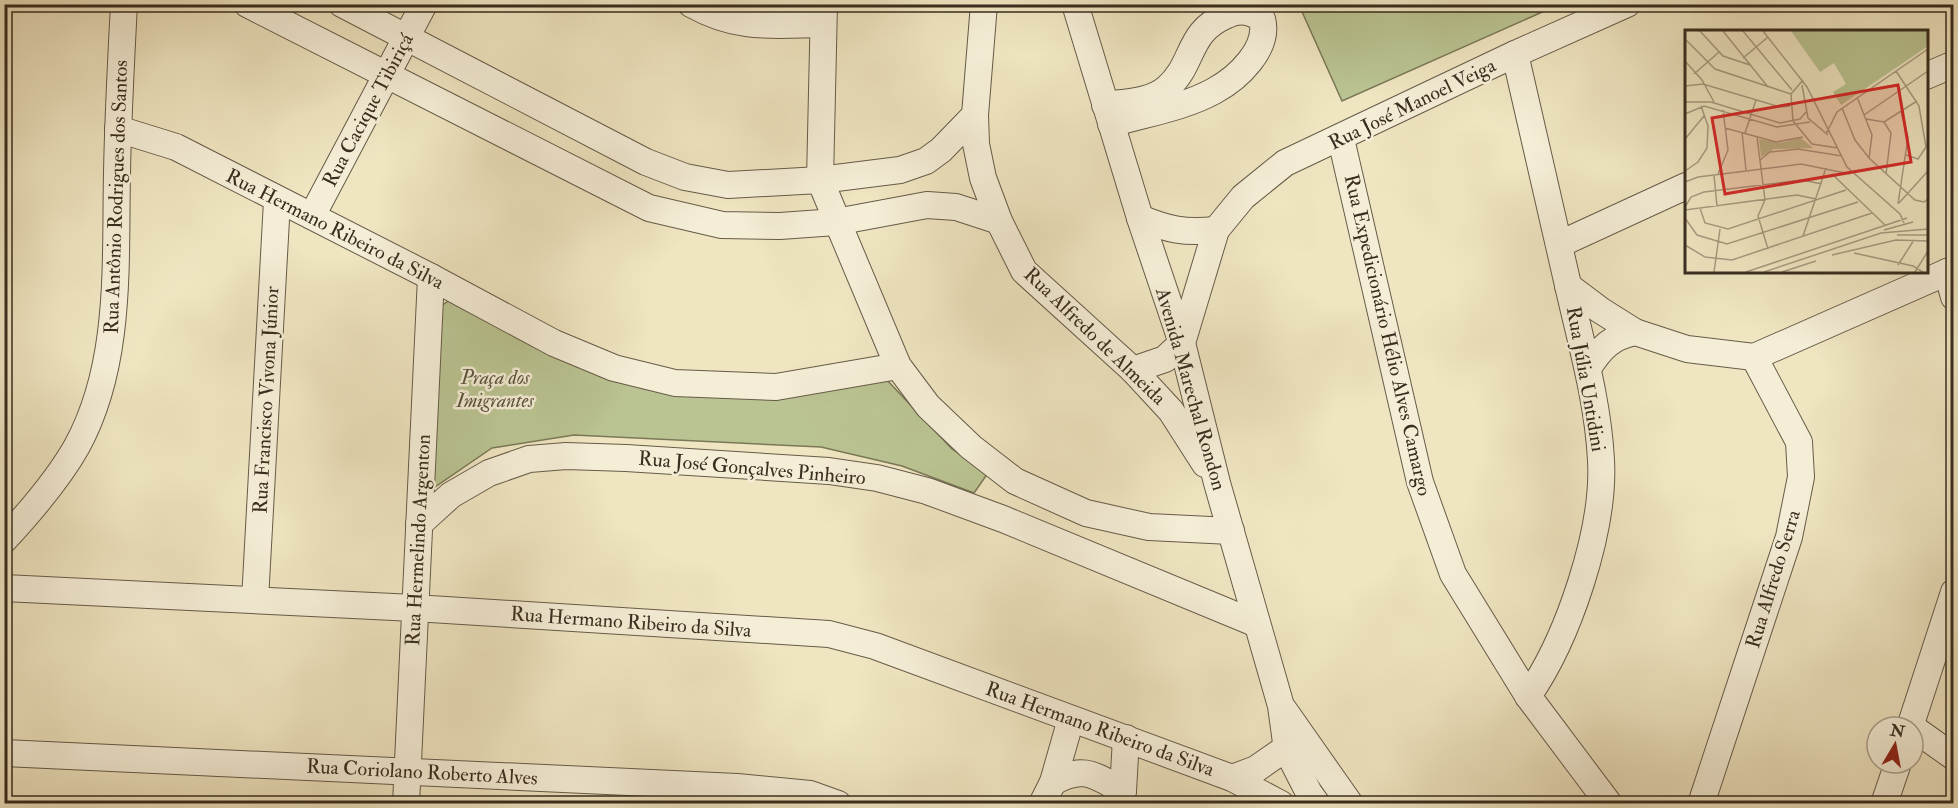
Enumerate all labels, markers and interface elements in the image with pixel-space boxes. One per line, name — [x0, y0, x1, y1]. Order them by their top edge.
street label: Rua Cacique Tibiriçá — [317, 28, 419, 191]
inset map — [1685, 30, 1928, 273]
street label: Rua José Manoel Veiga — [1324, 52, 1500, 155]
street label: Rua Antônio Rodrigues dos Santos — [99, 59, 133, 335]
street label: Rua Hermano Ribeiro da Silva — [222, 163, 449, 295]
street label: Rua Expedicionário Hélio Alves Camargo — [1338, 172, 1437, 499]
street label: Rua Alfredo de Almeida — [1019, 262, 1172, 411]
street label: Avenida Marechal Rondon — [1150, 284, 1232, 493]
street label: Rua Francisco Vivona Júnior — [248, 285, 284, 514]
street label: Rua Júlia Untidini — [1561, 305, 1611, 453]
park label: Praça dos Imigrantes — [455, 365, 534, 413]
street label: Rua Hermelindo Argenton — [400, 434, 436, 646]
street label: Rua José Gonçalves Pinheiro — [637, 446, 867, 490]
street label: Rua Alfredo Serra — [1740, 506, 1806, 651]
street label: Rua Hermano Ribeiro da Silva — [510, 601, 753, 643]
street label: Rua Hermano Ribeiro da Silva — [982, 676, 1218, 782]
north arrow — [1865, 715, 1925, 775]
text: N — [1888, 720, 1907, 742]
street label: Rua Coriolano Roberto Alves — [306, 753, 539, 791]

